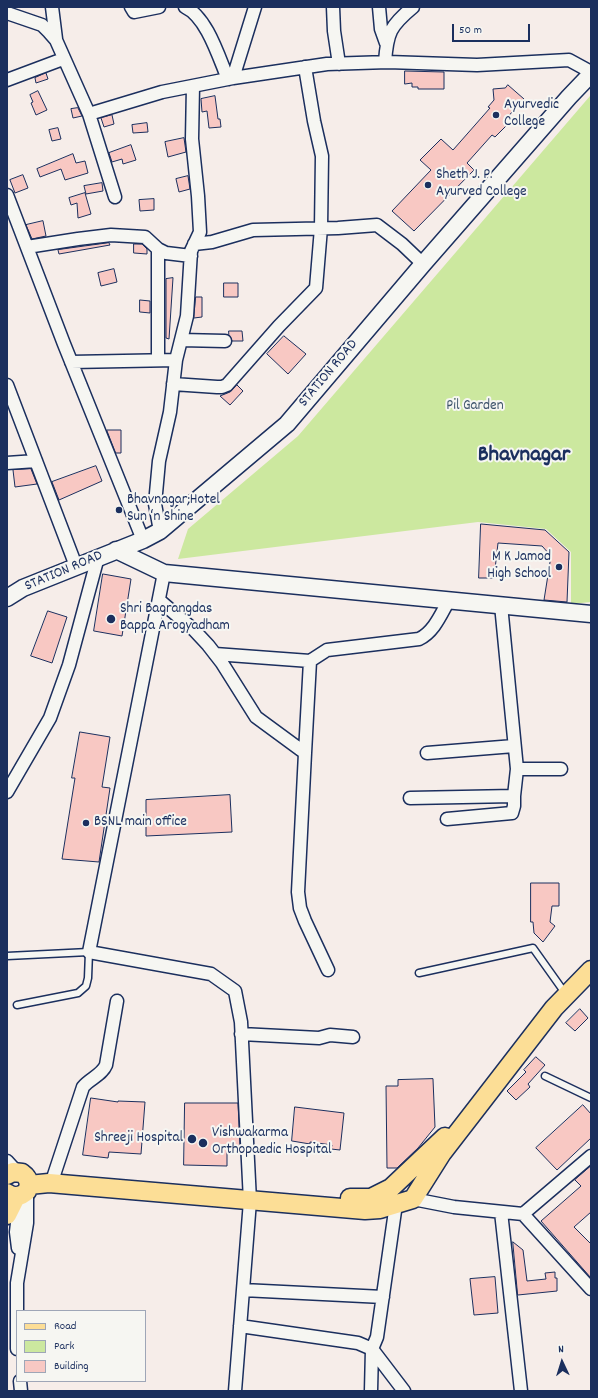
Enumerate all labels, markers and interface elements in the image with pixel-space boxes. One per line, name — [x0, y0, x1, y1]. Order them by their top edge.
scale bar — [454, 16, 532, 42]
text: 50 m — [459, 22, 482, 39]
place label: Ayurvedic College — [504, 97, 559, 132]
marker: Ayurvedic College — [491, 110, 501, 120]
place label: Sheth J. P. Ayurved College — [436, 167, 527, 202]
marker: Sheth J. P. Ayurved College — [423, 180, 433, 190]
street label: STATION ROAD — [296, 337, 362, 411]
park label: Pil Garden — [446, 398, 504, 416]
district label: Bhavnagar — [478, 443, 570, 471]
place label: Bhavnagar;Hotel Sun ‘n Shine — [127, 492, 220, 527]
marker: Bhavnagar;Hotel Sun ‘n Shine — [114, 505, 124, 515]
street label: STATION ROAD — [22, 548, 106, 596]
place label: M K Jamod High School — [487, 549, 551, 584]
marker: M K Jamod High School — [554, 562, 564, 572]
place label: Shri Bagrangdas Bappa Arogyadham — [120, 601, 230, 636]
marker: Shri Bagrangdas Bappa Arogyadham — [105, 613, 117, 625]
place label: BSNL main office — [94, 814, 187, 832]
marker: BSNL main office — [81, 818, 91, 828]
place label: Vishwakarma Orthopaedic Hospital — [212, 1125, 332, 1160]
place label: Shreeji Hospital — [94, 1130, 183, 1148]
marker: Shreeji Hospital — [186, 1133, 198, 1145]
marker: Vishwakarma Orthopaedic Hospital — [197, 1137, 209, 1149]
legend — [16, 1310, 146, 1382]
text: Road — [54, 1318, 76, 1335]
text: Park — [54, 1338, 74, 1355]
north arrow — [542, 1342, 582, 1382]
text: N — [558, 1342, 564, 1358]
text: Building — [54, 1358, 89, 1375]

